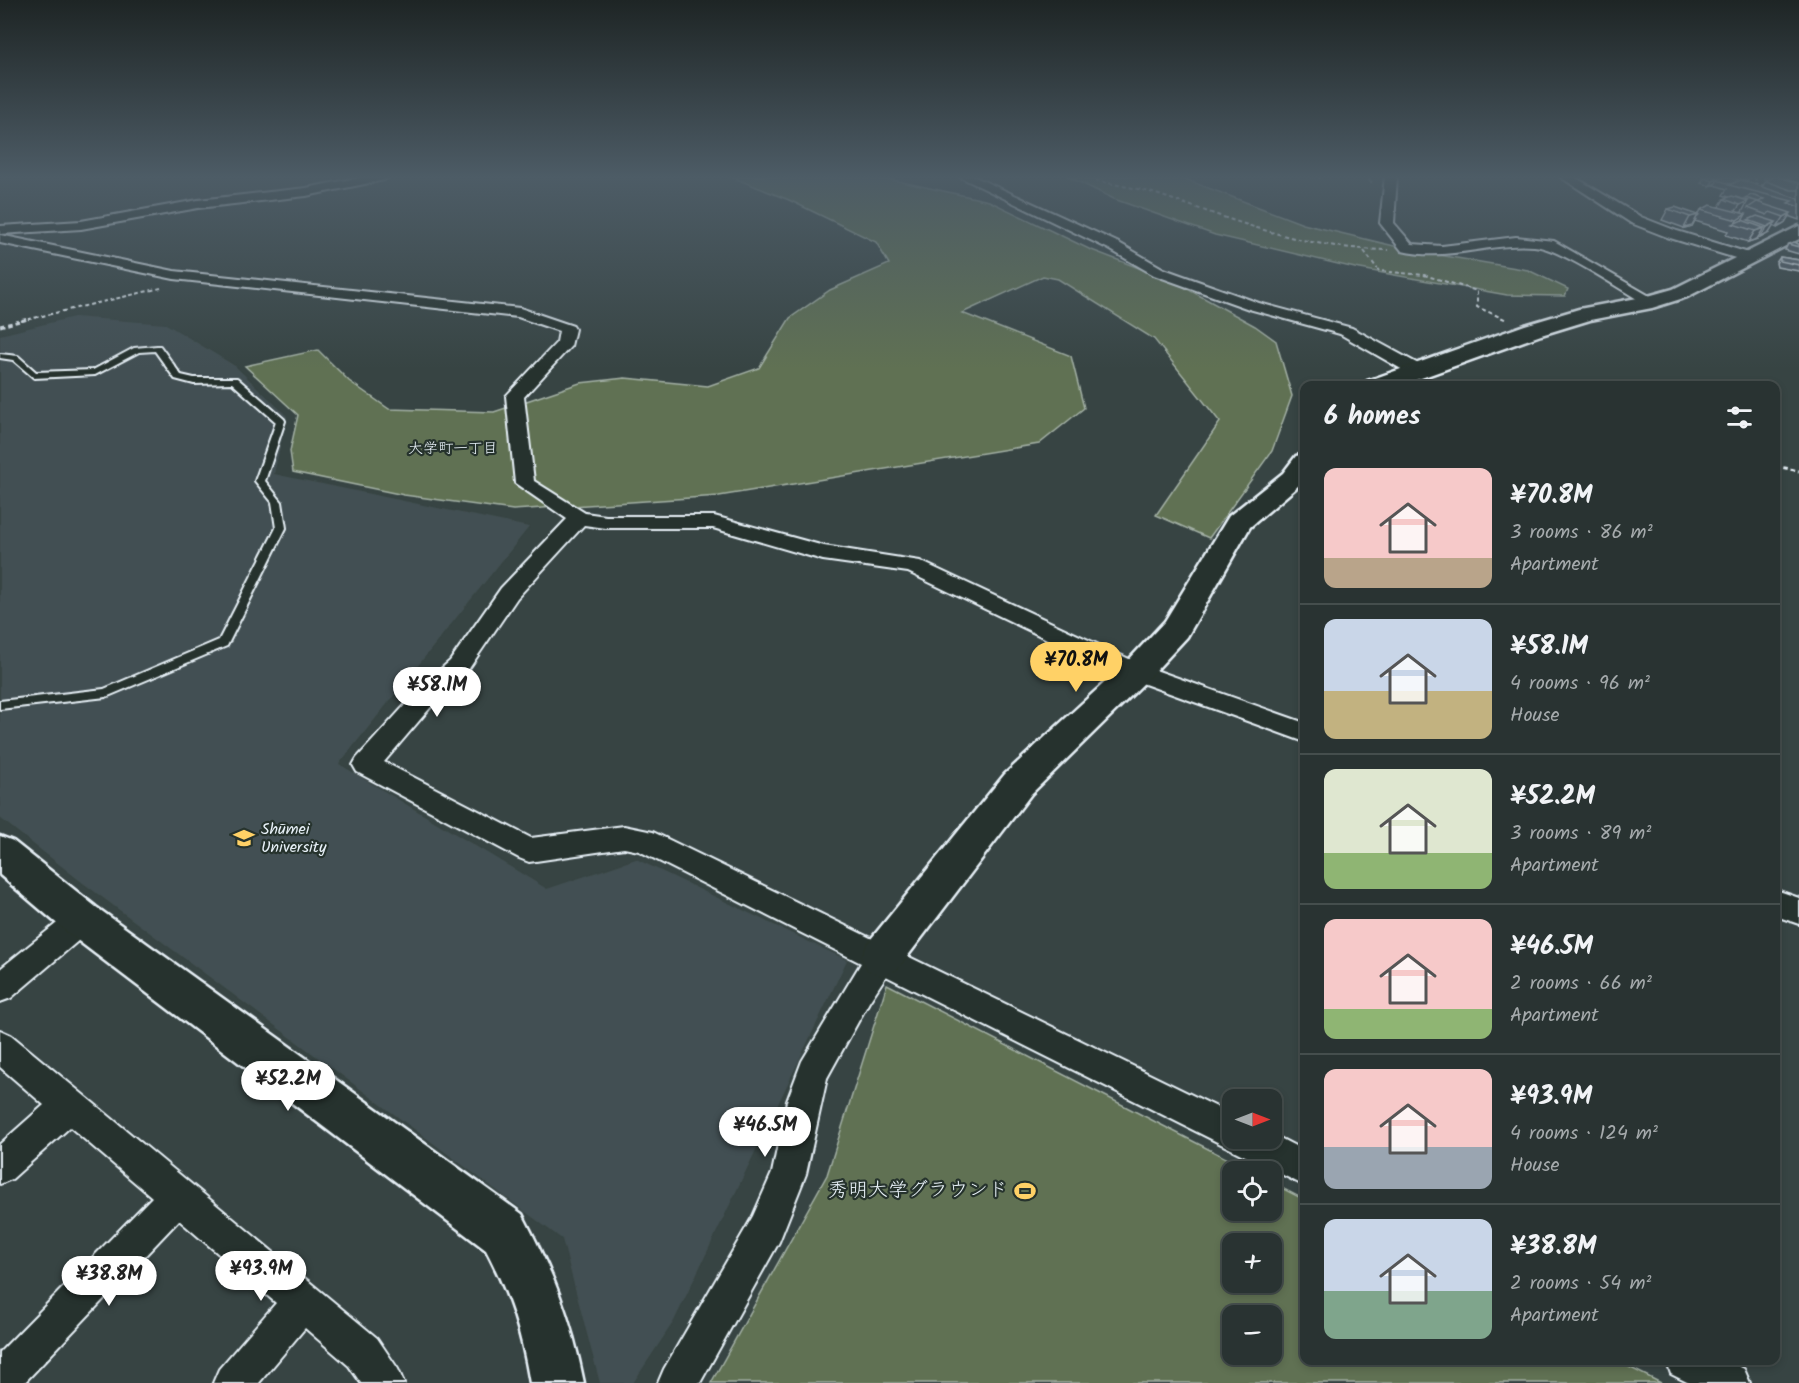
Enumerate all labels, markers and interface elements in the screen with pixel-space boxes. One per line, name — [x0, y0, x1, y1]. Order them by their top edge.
text: 6 homes — [1324, 396, 1421, 438]
icon: filters — [1723, 401, 1756, 434]
district label: 大学町一丁目 — [408, 437, 498, 461]
text: ¥70.8M — [1510, 475, 1593, 517]
icon: home — [1372, 492, 1444, 564]
text: 3 rooms · 86 m² — [1510, 517, 1653, 549]
text: Apartment — [1510, 549, 1599, 581]
text: ¥58.1M — [1510, 626, 1588, 668]
pin: ¥70.8M — [1027, 642, 1125, 693]
icon: home — [1372, 643, 1444, 715]
text: ¥70.8M — [1044, 645, 1108, 677]
pin: ¥58.1M — [388, 667, 486, 718]
text: 4 rooms · 96 m² — [1510, 668, 1650, 700]
text: ¥58.1M — [407, 670, 467, 702]
text: House — [1510, 700, 1560, 732]
text: ¥52.2M — [1510, 776, 1595, 818]
icon: home — [1372, 793, 1444, 865]
place label: Shūmei University — [261, 817, 327, 860]
text: 3 rooms · 89 m² — [1510, 818, 1651, 850]
school or university icon: Shūmei University — [232, 826, 256, 850]
text: Apartment — [1510, 850, 1599, 882]
text: ¥46.5M — [1510, 926, 1593, 968]
icon: home — [1372, 943, 1444, 1015]
text: 2 rooms · 66 m² — [1510, 968, 1652, 1000]
text: Apartment — [1510, 1000, 1599, 1032]
pin: ¥52.2M — [239, 1061, 337, 1112]
text: ¥52.2M — [255, 1064, 321, 1096]
text: ¥93.9M — [1510, 1076, 1592, 1118]
north arrow — [1222, 1089, 1282, 1149]
map controls — [1222, 1089, 1282, 1365]
icon: home — [1372, 1093, 1444, 1165]
pin: ¥46.5M — [716, 1107, 814, 1158]
text: ¥46.5M — [733, 1110, 797, 1142]
text: 4 rooms · 124 m² — [1510, 1118, 1658, 1150]
text: House — [1510, 1150, 1560, 1182]
button: locate — [1222, 1161, 1282, 1221]
place label: 秀明大学グラウンド — [828, 1175, 1008, 1207]
sports icon: 秀明大学グラウンド — [1013, 1179, 1037, 1203]
text: ¥38.8M — [1510, 1226, 1597, 1268]
button: + — [1222, 1233, 1282, 1293]
icon: home — [1372, 1243, 1444, 1315]
pin: ¥93.9M — [212, 1251, 310, 1302]
text: ¥93.9M — [229, 1254, 293, 1286]
pin: ¥38.8M — [60, 1256, 158, 1307]
text: ¥38.8M — [76, 1259, 142, 1291]
text: 2 rooms · 54 m² — [1510, 1268, 1651, 1300]
text: Apartment — [1510, 1300, 1599, 1332]
button: − — [1222, 1305, 1282, 1365]

